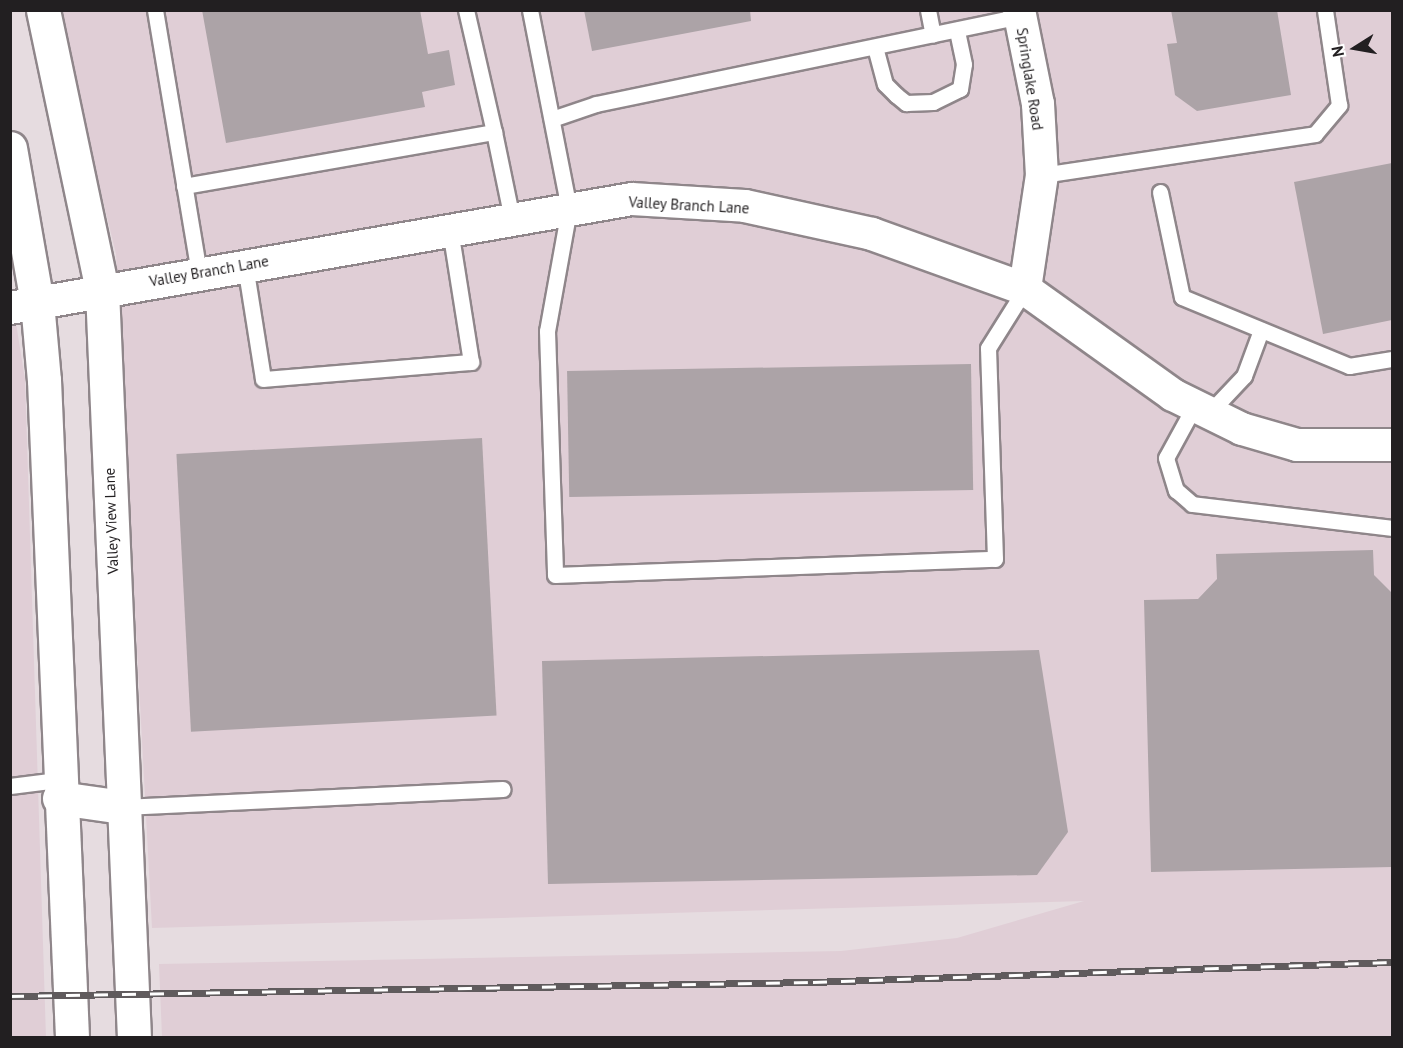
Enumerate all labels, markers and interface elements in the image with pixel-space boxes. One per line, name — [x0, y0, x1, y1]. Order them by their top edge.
north arrow — [1325, 18, 1385, 78]
street label: Springlake Road — [1013, 26, 1047, 132]
text: N — [1327, 44, 1348, 59]
street label: Valley Branch Lane — [628, 193, 750, 217]
street label: Valley Branch Lane — [148, 252, 270, 290]
street label: Valley View Lane — [100, 467, 122, 575]

